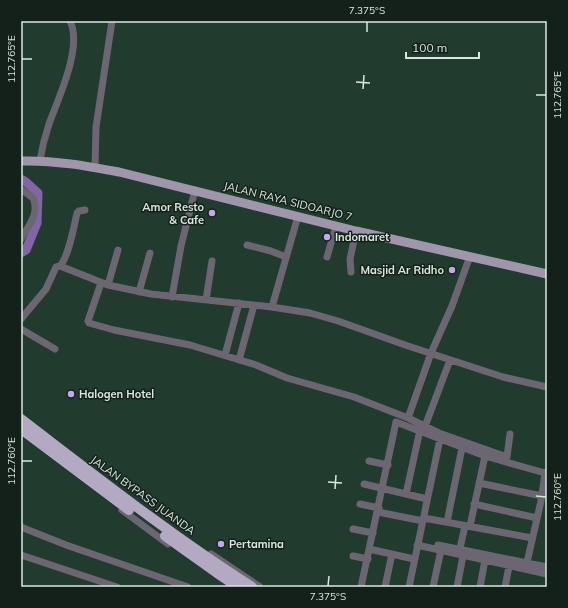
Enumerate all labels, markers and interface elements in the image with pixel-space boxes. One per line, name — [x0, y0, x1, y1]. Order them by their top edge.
text: 7.375°S — [349, 4, 385, 17]
scale bar — [406, 34, 479, 60]
text: 112.765°E — [5, 35, 18, 83]
text: 100 m — [412, 40, 447, 55]
text: 112.765°E — [551, 71, 564, 119]
street label: JALAN RAYA SIDOARJO 7 — [222, 178, 354, 224]
place label: Amor Resto & Cafe — [142, 200, 204, 227]
marker: Amor Resto & Cafe — [207, 208, 217, 218]
place label: Indomaret — [335, 230, 389, 244]
marker: Indomaret — [322, 232, 332, 242]
place label: Masjid Ar Ridho — [360, 263, 444, 277]
marker: Masjid Ar Ridho — [447, 265, 457, 275]
place label: Halogen Hotel — [79, 387, 154, 401]
marker: Halogen Hotel — [66, 389, 76, 399]
text: 112.760°E — [5, 437, 18, 485]
street label: JALAN BYPASS JUANDA — [88, 452, 198, 538]
text: 112.760°E — [551, 473, 564, 521]
place label: Pertamina — [229, 537, 284, 551]
marker: Pertamina — [216, 539, 226, 549]
text: 7.375°S — [310, 590, 346, 603]

